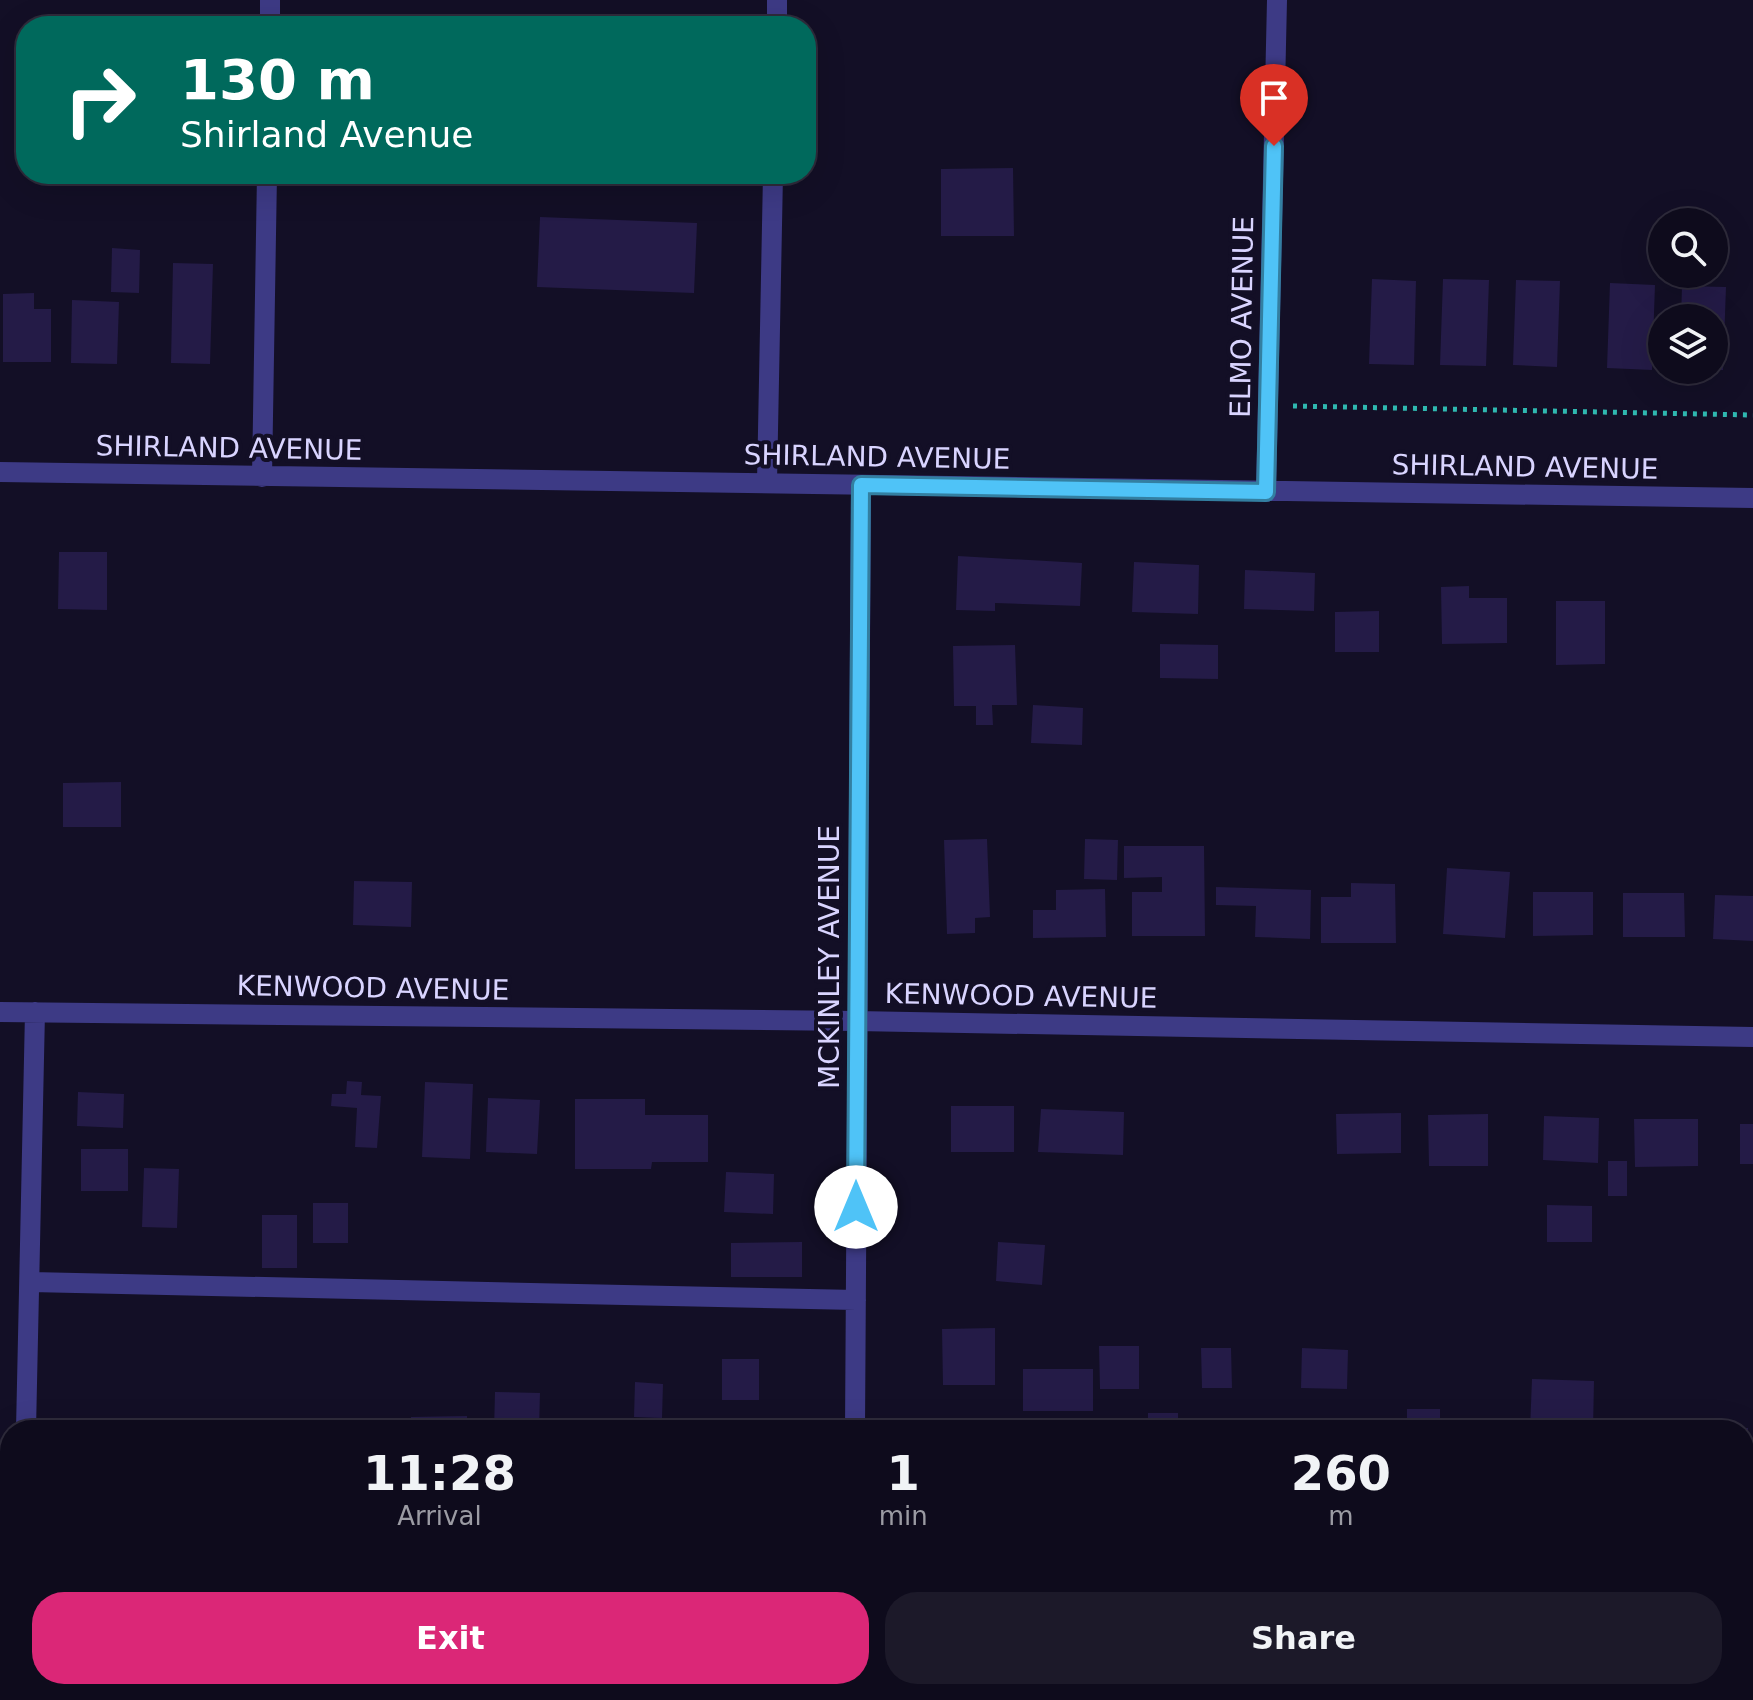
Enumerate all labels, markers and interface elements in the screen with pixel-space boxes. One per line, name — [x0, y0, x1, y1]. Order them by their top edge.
text: 130 m — [180, 47, 375, 112]
icon: right — [48, 48, 152, 152]
pin — [1240, 64, 1308, 146]
icon: arrive — [1252, 76, 1296, 120]
text: Shirland Avenue — [180, 114, 473, 155]
map controls — [1648, 208, 1728, 384]
button: search — [1648, 208, 1728, 288]
street label: ELMO AVENUE — [1224, 216, 1260, 418]
button: layers — [1648, 304, 1728, 384]
street label: SHIRLAND AVENUE — [95, 429, 363, 467]
street label: SHIRLAND AVENUE — [743, 438, 1011, 476]
street label: SHIRLAND AVENUE — [1391, 448, 1659, 486]
street label: MCKINLEY AVENUE — [813, 825, 846, 1089]
street label: KENWOOD AVENUE — [236, 969, 510, 1007]
street label: KENWOOD AVENUE — [884, 977, 1158, 1015]
position arrow — [814, 1165, 898, 1249]
text: 11:28 — [363, 1445, 516, 1501]
text: 1 — [887, 1445, 920, 1501]
text: 260 — [1291, 1445, 1391, 1501]
text: Arrival — [397, 1501, 482, 1531]
text: min — [879, 1501, 928, 1531]
text: m — [1328, 1501, 1354, 1531]
button: Exit — [32, 1592, 869, 1684]
button: Share — [885, 1592, 1722, 1684]

